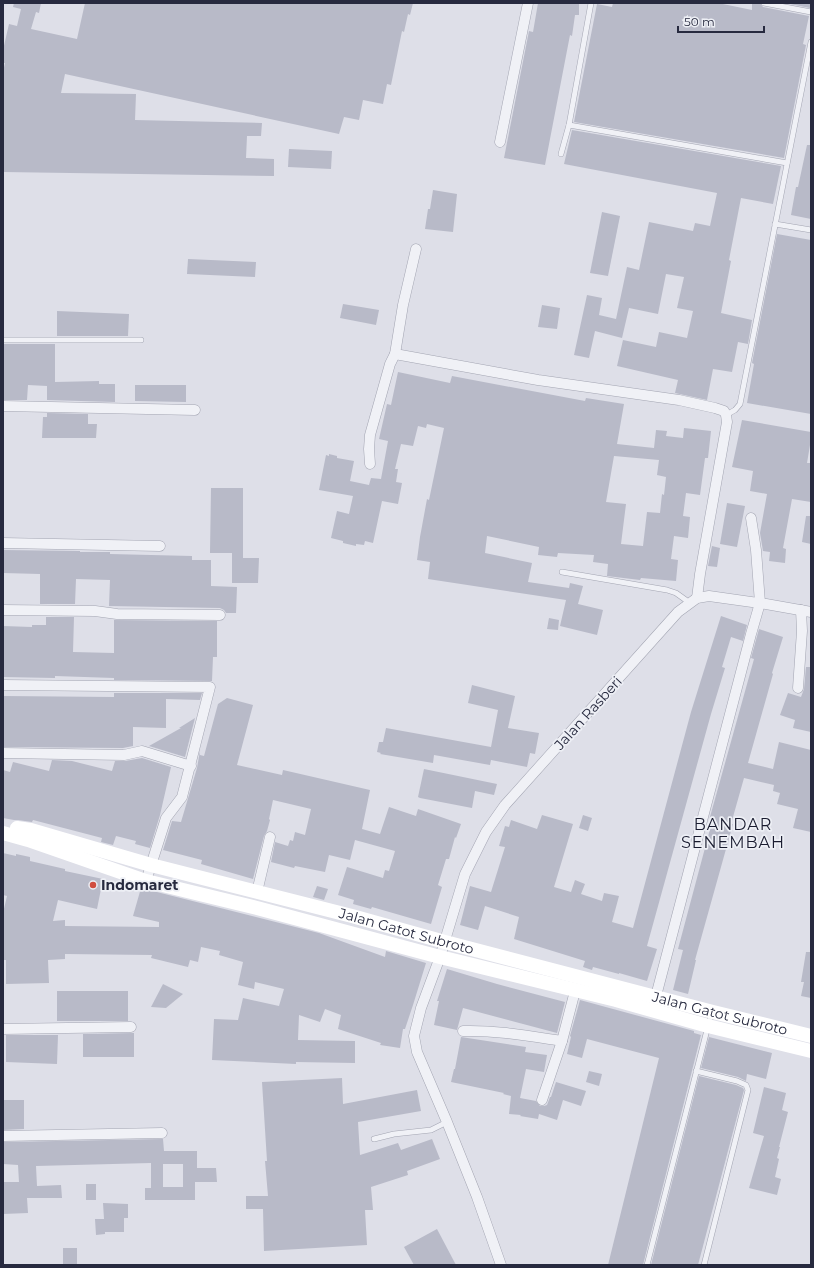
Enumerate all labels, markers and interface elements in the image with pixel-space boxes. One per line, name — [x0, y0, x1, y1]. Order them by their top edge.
scale bar — [678, 8, 764, 34]
text: 50 m — [684, 14, 715, 29]
street label: Jalan Rasberi — [550, 672, 626, 754]
district label: BANDAR SENEMBAH — [681, 815, 785, 852]
place label: Indomaret — [101, 876, 178, 894]
marker: Indomaret — [88, 880, 98, 890]
street label: Jalan Gatot Subroto — [336, 904, 476, 958]
street label: Jalan Gatot Subroto — [649, 987, 790, 1039]

